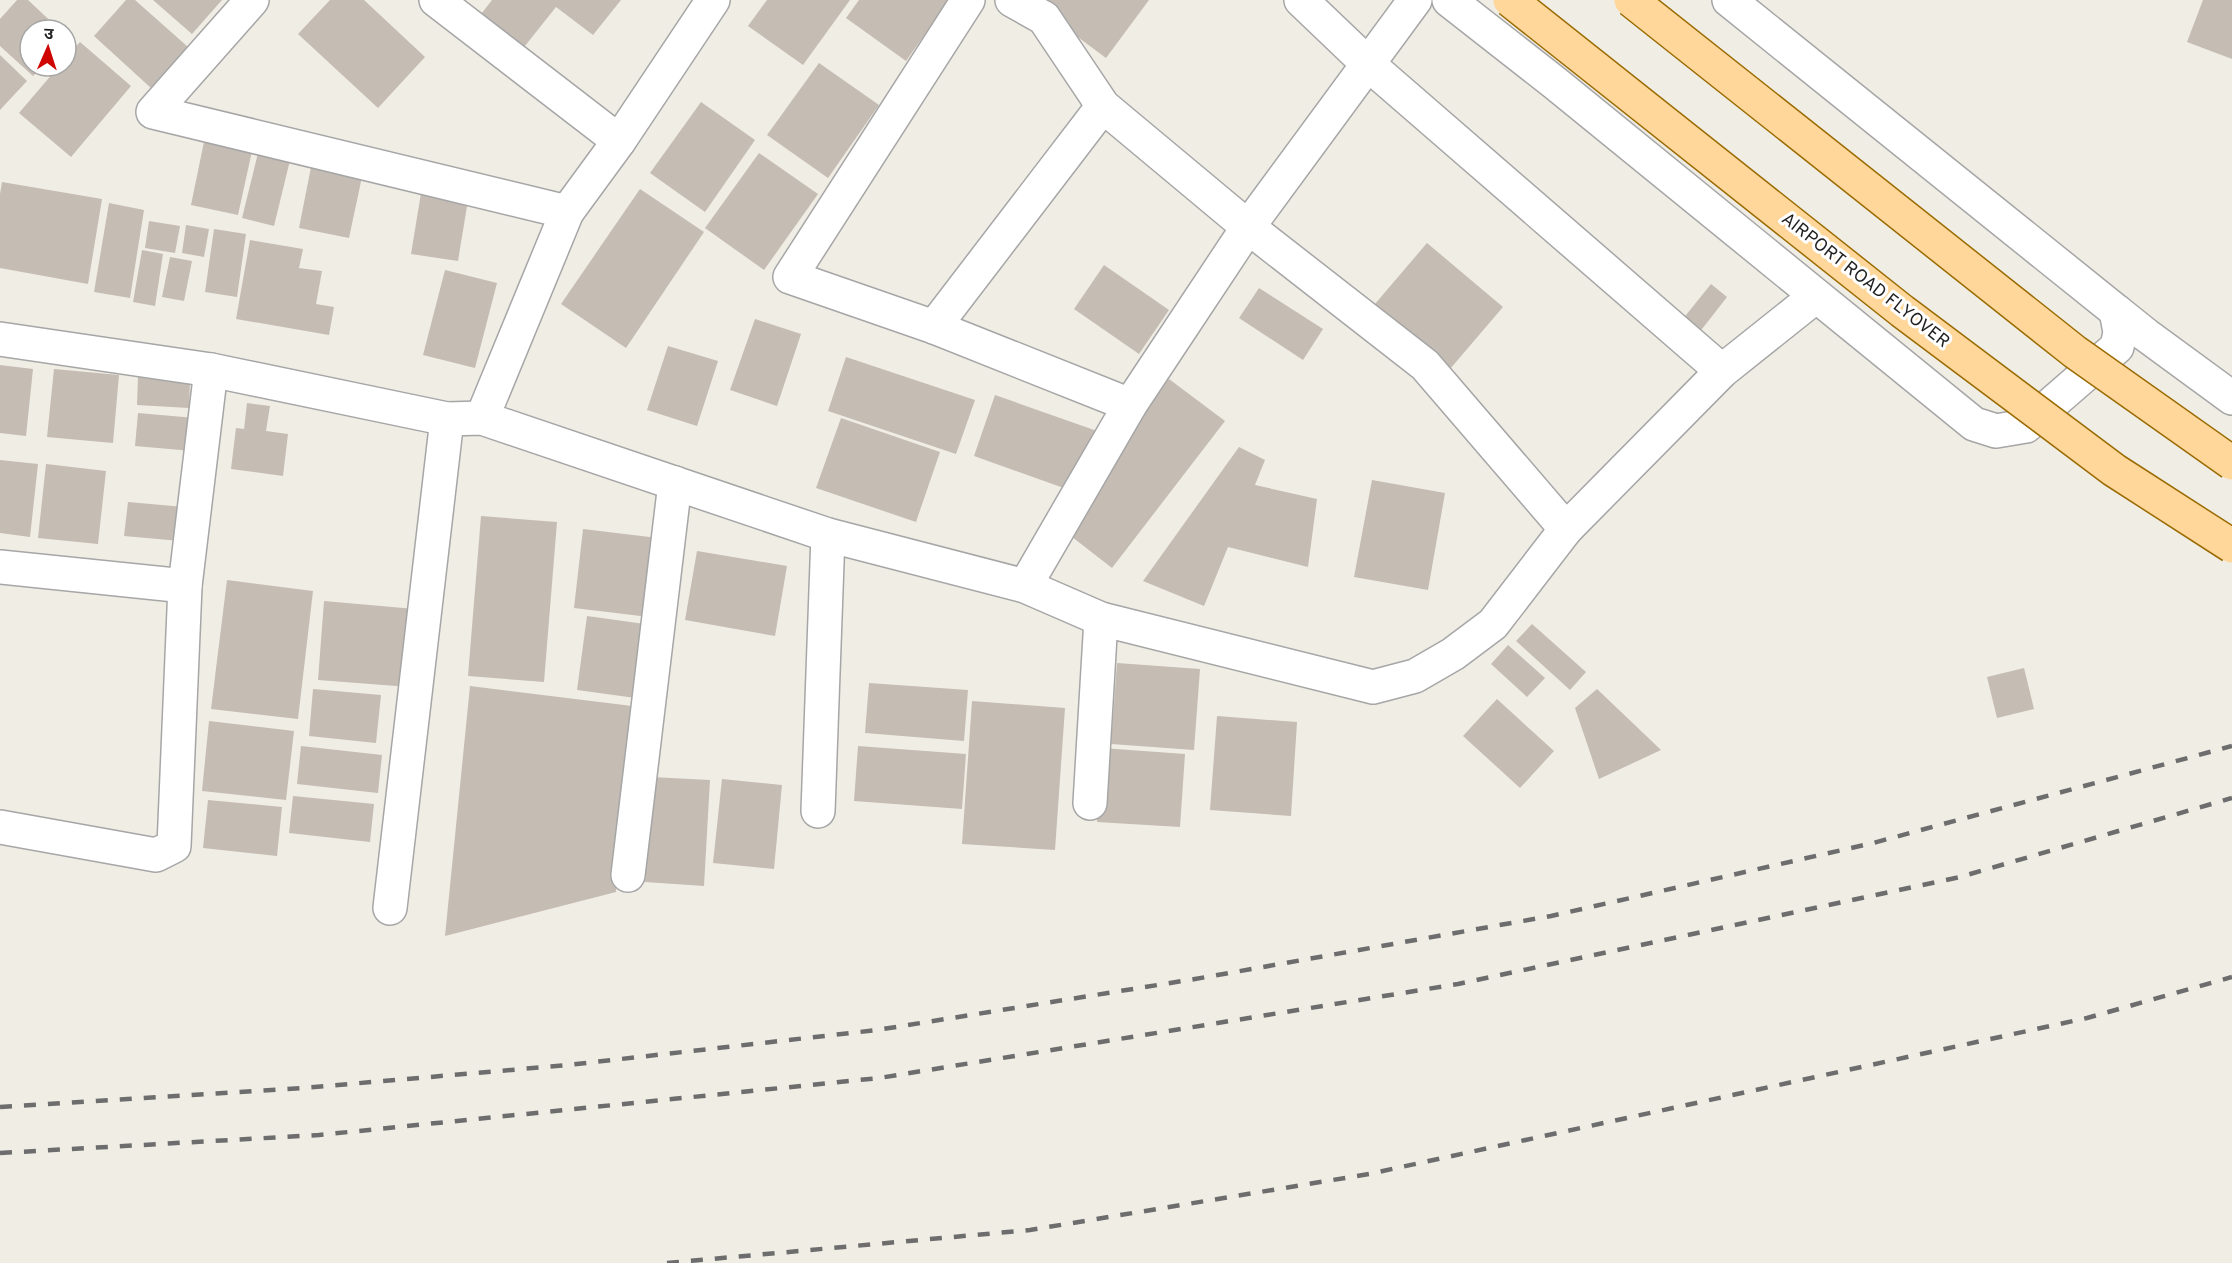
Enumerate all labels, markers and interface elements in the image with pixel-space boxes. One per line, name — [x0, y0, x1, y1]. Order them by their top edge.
north arrow — [18, 18, 78, 78]
text: उ — [43, 25, 55, 45]
street label: AIRPORT ROAD FLYOVER — [1776, 208, 1954, 354]

